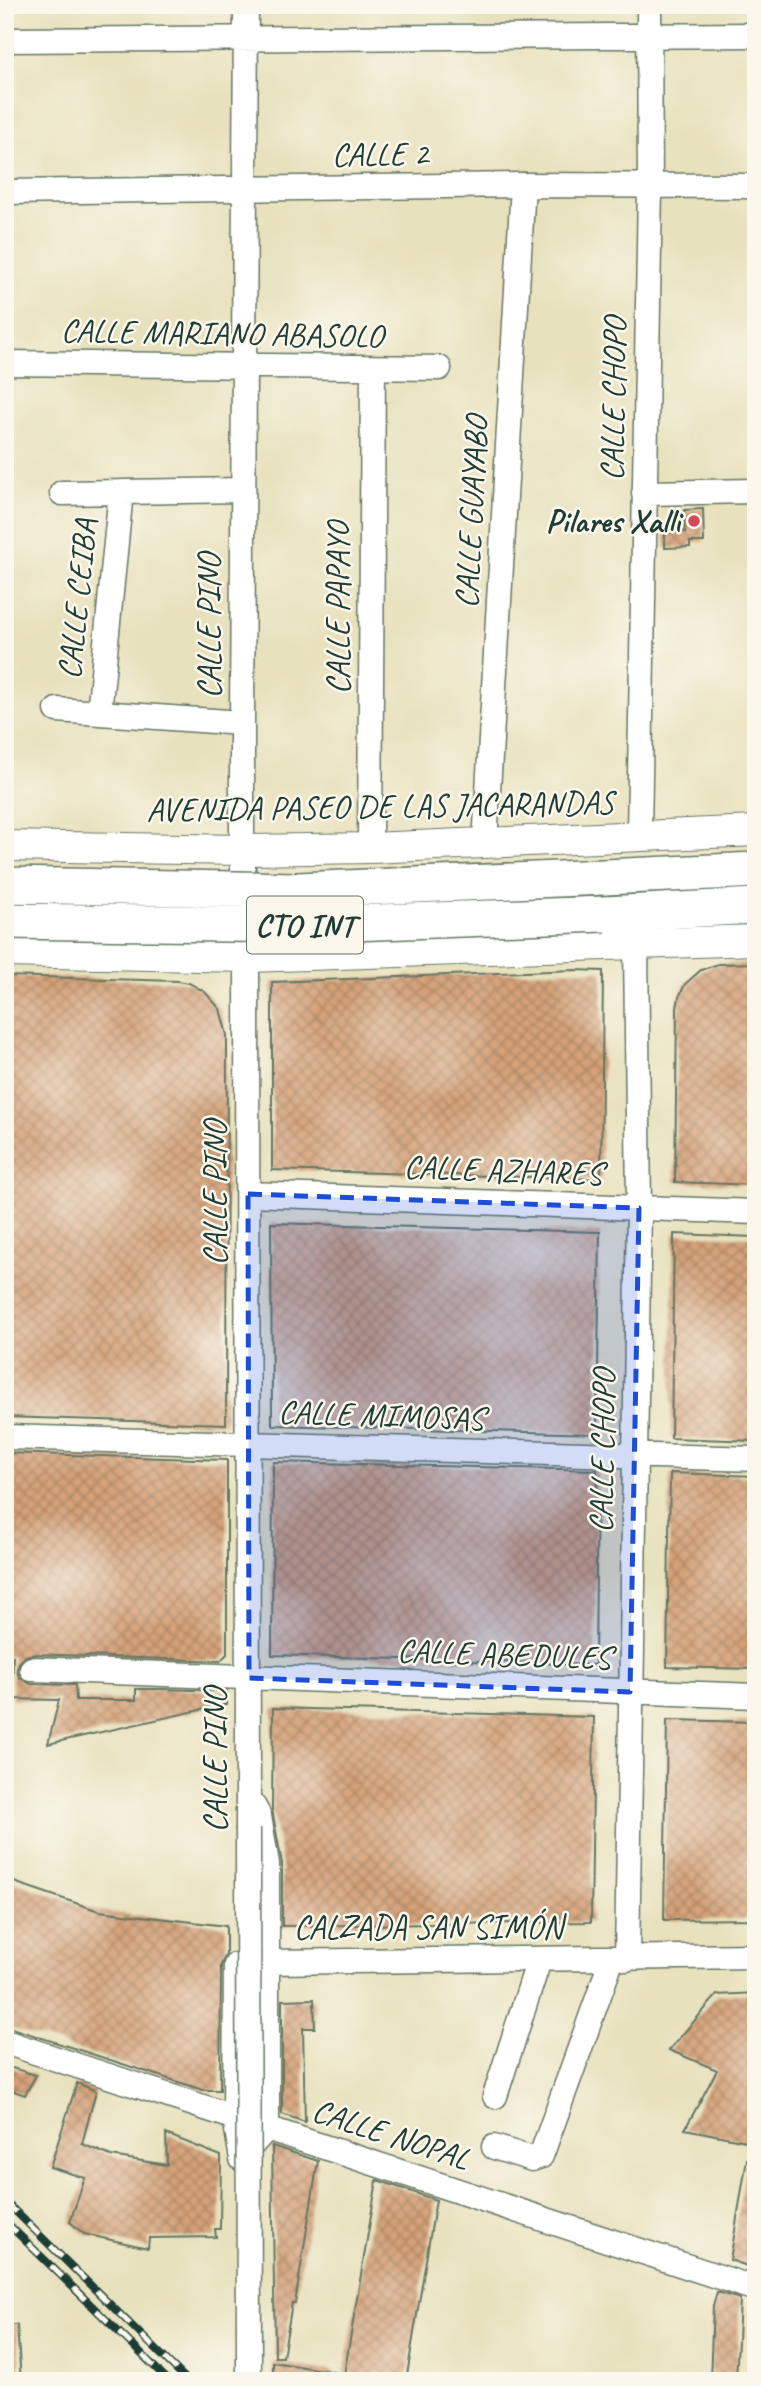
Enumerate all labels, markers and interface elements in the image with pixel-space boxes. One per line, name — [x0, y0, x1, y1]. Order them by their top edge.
street label: CALLE 2 — [331, 132, 432, 176]
street label: CALLE MARIANO ABASOLO — [60, 309, 387, 357]
street label: CALLE CHOPO — [591, 313, 635, 481]
street label: CALLE GUAYABO — [445, 411, 497, 609]
place label: Pilares Xalli — [546, 500, 685, 542]
marker: Pilares Xalli — [686, 513, 702, 529]
street label: CALLE CEIBA — [48, 515, 106, 681]
street label: CALLE PAPAYO — [317, 518, 359, 694]
street label: CALLE PINO — [188, 550, 230, 698]
street label: AVENIDA PASEO DE LAS JACARANDAS — [146, 781, 618, 831]
road number: CTO INT — [247, 896, 363, 954]
street label: CALLE PINO — [194, 1117, 236, 1265]
street label: CALLE AZHARES — [403, 1146, 609, 1195]
street label: CALLE CHOPO — [580, 1365, 624, 1533]
street label: CALLE MIMOSAS — [278, 1390, 490, 1440]
street label: CALLE ABEDULES — [396, 1629, 618, 1679]
street label: CALLE PINO — [194, 1684, 236, 1832]
street label: CALZADA SAN SIMÓN — [294, 1906, 568, 1948]
street label: CALLE NOPAL — [307, 2089, 476, 2179]

